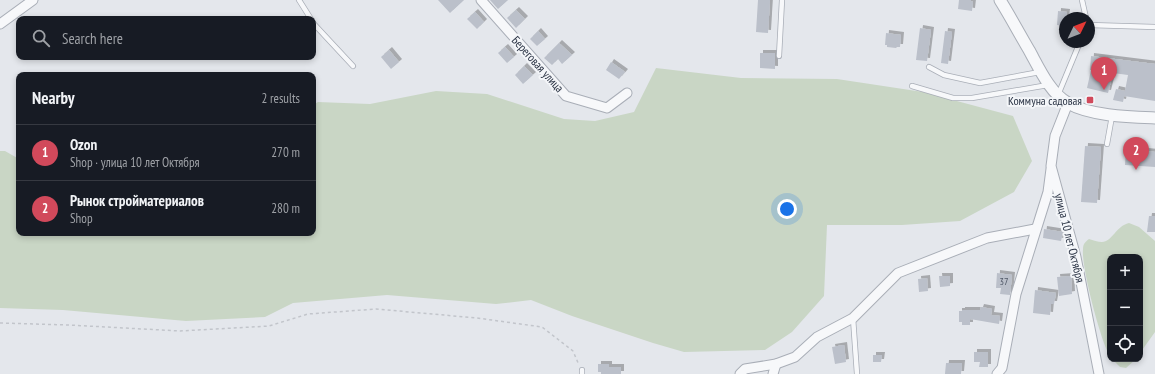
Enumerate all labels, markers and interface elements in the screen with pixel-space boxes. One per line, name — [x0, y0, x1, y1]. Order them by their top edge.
north arrow — [1059, 12, 1095, 48]
search box — [16, 16, 316, 60]
icon: search — [30, 27, 52, 49]
text: Search here — [62, 29, 123, 48]
street label: Береговая улица — [509, 33, 567, 95]
pin: 1 — [1091, 57, 1117, 90]
text: Nearby — [32, 87, 75, 109]
text: 2 results — [261, 90, 300, 107]
place label: Коммуна садовая — [1008, 93, 1082, 108]
marker: Коммуна садовая — [1085, 95, 1095, 105]
text: Ozon — [70, 135, 97, 154]
pin: 2 — [1123, 137, 1149, 170]
text: 1 — [42, 144, 48, 161]
text: 270 m — [271, 144, 300, 161]
text: Shop · улица 10 лет Октября — [70, 154, 200, 171]
text: Рынок стройматериалов — [70, 191, 204, 210]
street label: улица 10 лет Октября — [1052, 192, 1088, 284]
your location — [777, 199, 797, 219]
text: 2 — [42, 200, 48, 217]
text: 280 m — [271, 200, 300, 217]
text: Shop — [70, 210, 93, 227]
map controls — [1107, 254, 1143, 362]
button: + — [1107, 254, 1143, 290]
house number: 37 — [1000, 275, 1009, 288]
button: − — [1107, 290, 1143, 326]
button: locate — [1107, 326, 1143, 362]

